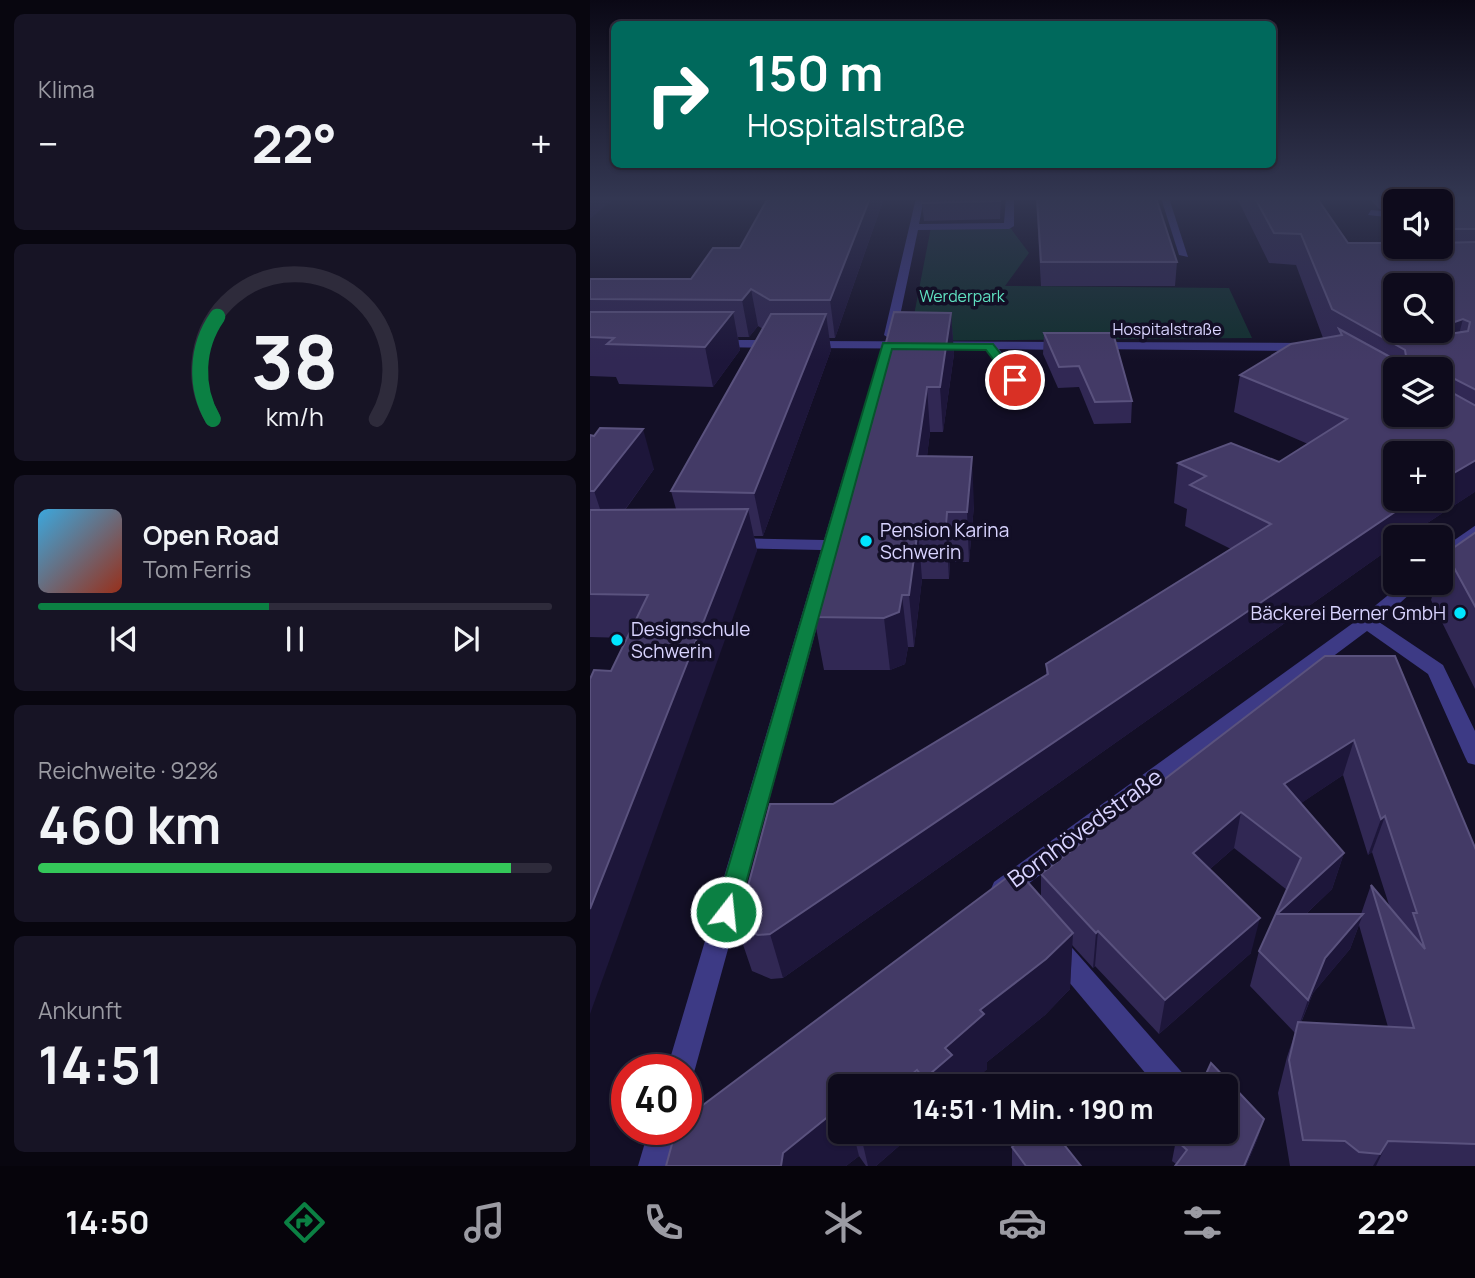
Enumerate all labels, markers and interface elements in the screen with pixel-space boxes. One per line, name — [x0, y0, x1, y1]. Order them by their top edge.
text: 150 m — [747, 39, 883, 106]
icon: right — [632, 49, 723, 140]
text: Klima — [38, 73, 95, 105]
text: Hospitalstraße — [747, 103, 965, 147]
text: 22° — [252, 108, 337, 179]
text: − — [38, 117, 59, 169]
text: + — [530, 117, 552, 169]
map controls — [1383, 189, 1453, 595]
button: sound — [1383, 189, 1453, 259]
button: search — [1383, 273, 1453, 343]
park label: Werderpark — [919, 285, 1006, 307]
text: 38 — [252, 311, 338, 411]
street label: Hospitalstraße — [1112, 318, 1222, 340]
pin — [985, 350, 1045, 410]
button: layers — [1383, 357, 1453, 427]
icon: arrive — [996, 361, 1034, 399]
text: km/h — [266, 398, 324, 433]
button: + — [1383, 441, 1453, 511]
text: Open Road — [143, 517, 279, 553]
place label: Pension Karina Schwerin — [880, 517, 1009, 565]
button: − — [1383, 525, 1453, 595]
marker: Pension Karina Schwerin — [858, 533, 874, 549]
text: Tom Ferris — [143, 553, 251, 585]
place label: Bäckerei Berner GmbH — [1251, 600, 1446, 626]
marker: Bäckerei Berner GmbH — [1452, 605, 1468, 621]
place label: Designschule Schwerin — [631, 616, 750, 664]
icon: previous — [105, 620, 143, 658]
icon: pause — [276, 620, 314, 658]
icon: next — [447, 620, 485, 658]
marker: Designschule Schwerin — [609, 632, 625, 648]
text: Reichweite · 92% — [38, 754, 218, 786]
street label: Bornhövedstraße — [1001, 760, 1168, 894]
text: 460 km — [38, 789, 221, 860]
position arrow — [689, 875, 763, 949]
text: Ankunft — [38, 994, 122, 1026]
text: 14:51 — [38, 1029, 163, 1100]
speed limit sign: 40 — [611, 1054, 702, 1145]
text: 14:51 · 1 Min. · 190 m — [913, 1091, 1153, 1127]
icon: directions — [280, 1198, 329, 1247]
icon: music — [460, 1198, 509, 1247]
icon: phone — [639, 1198, 688, 1247]
icon: climate — [819, 1198, 868, 1247]
icon: car — [998, 1198, 1047, 1247]
icon: filters — [1178, 1198, 1227, 1247]
text: 14:50 — [65, 1200, 150, 1244]
text: 22° — [1357, 1200, 1410, 1244]

